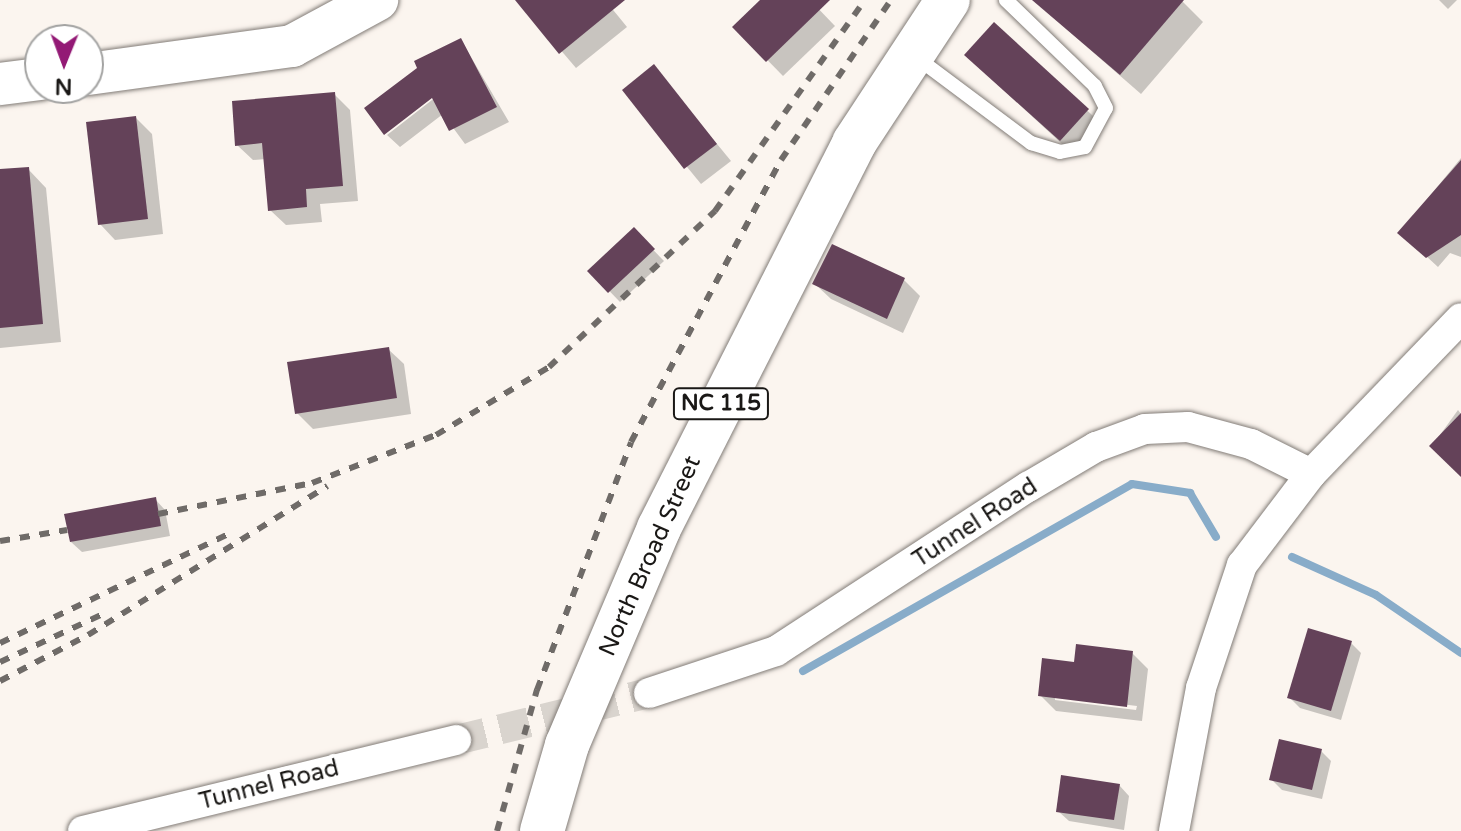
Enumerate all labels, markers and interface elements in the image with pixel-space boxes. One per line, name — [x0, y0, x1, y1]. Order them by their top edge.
north arrow — [24, 24, 104, 104]
text: N — [55, 73, 73, 99]
road number: NC 115 — [671, 386, 771, 422]
street label: North Broad Street — [593, 451, 707, 661]
street label: Tunnel Road — [907, 472, 1043, 574]
street label: Tunnel Road — [196, 754, 342, 816]

